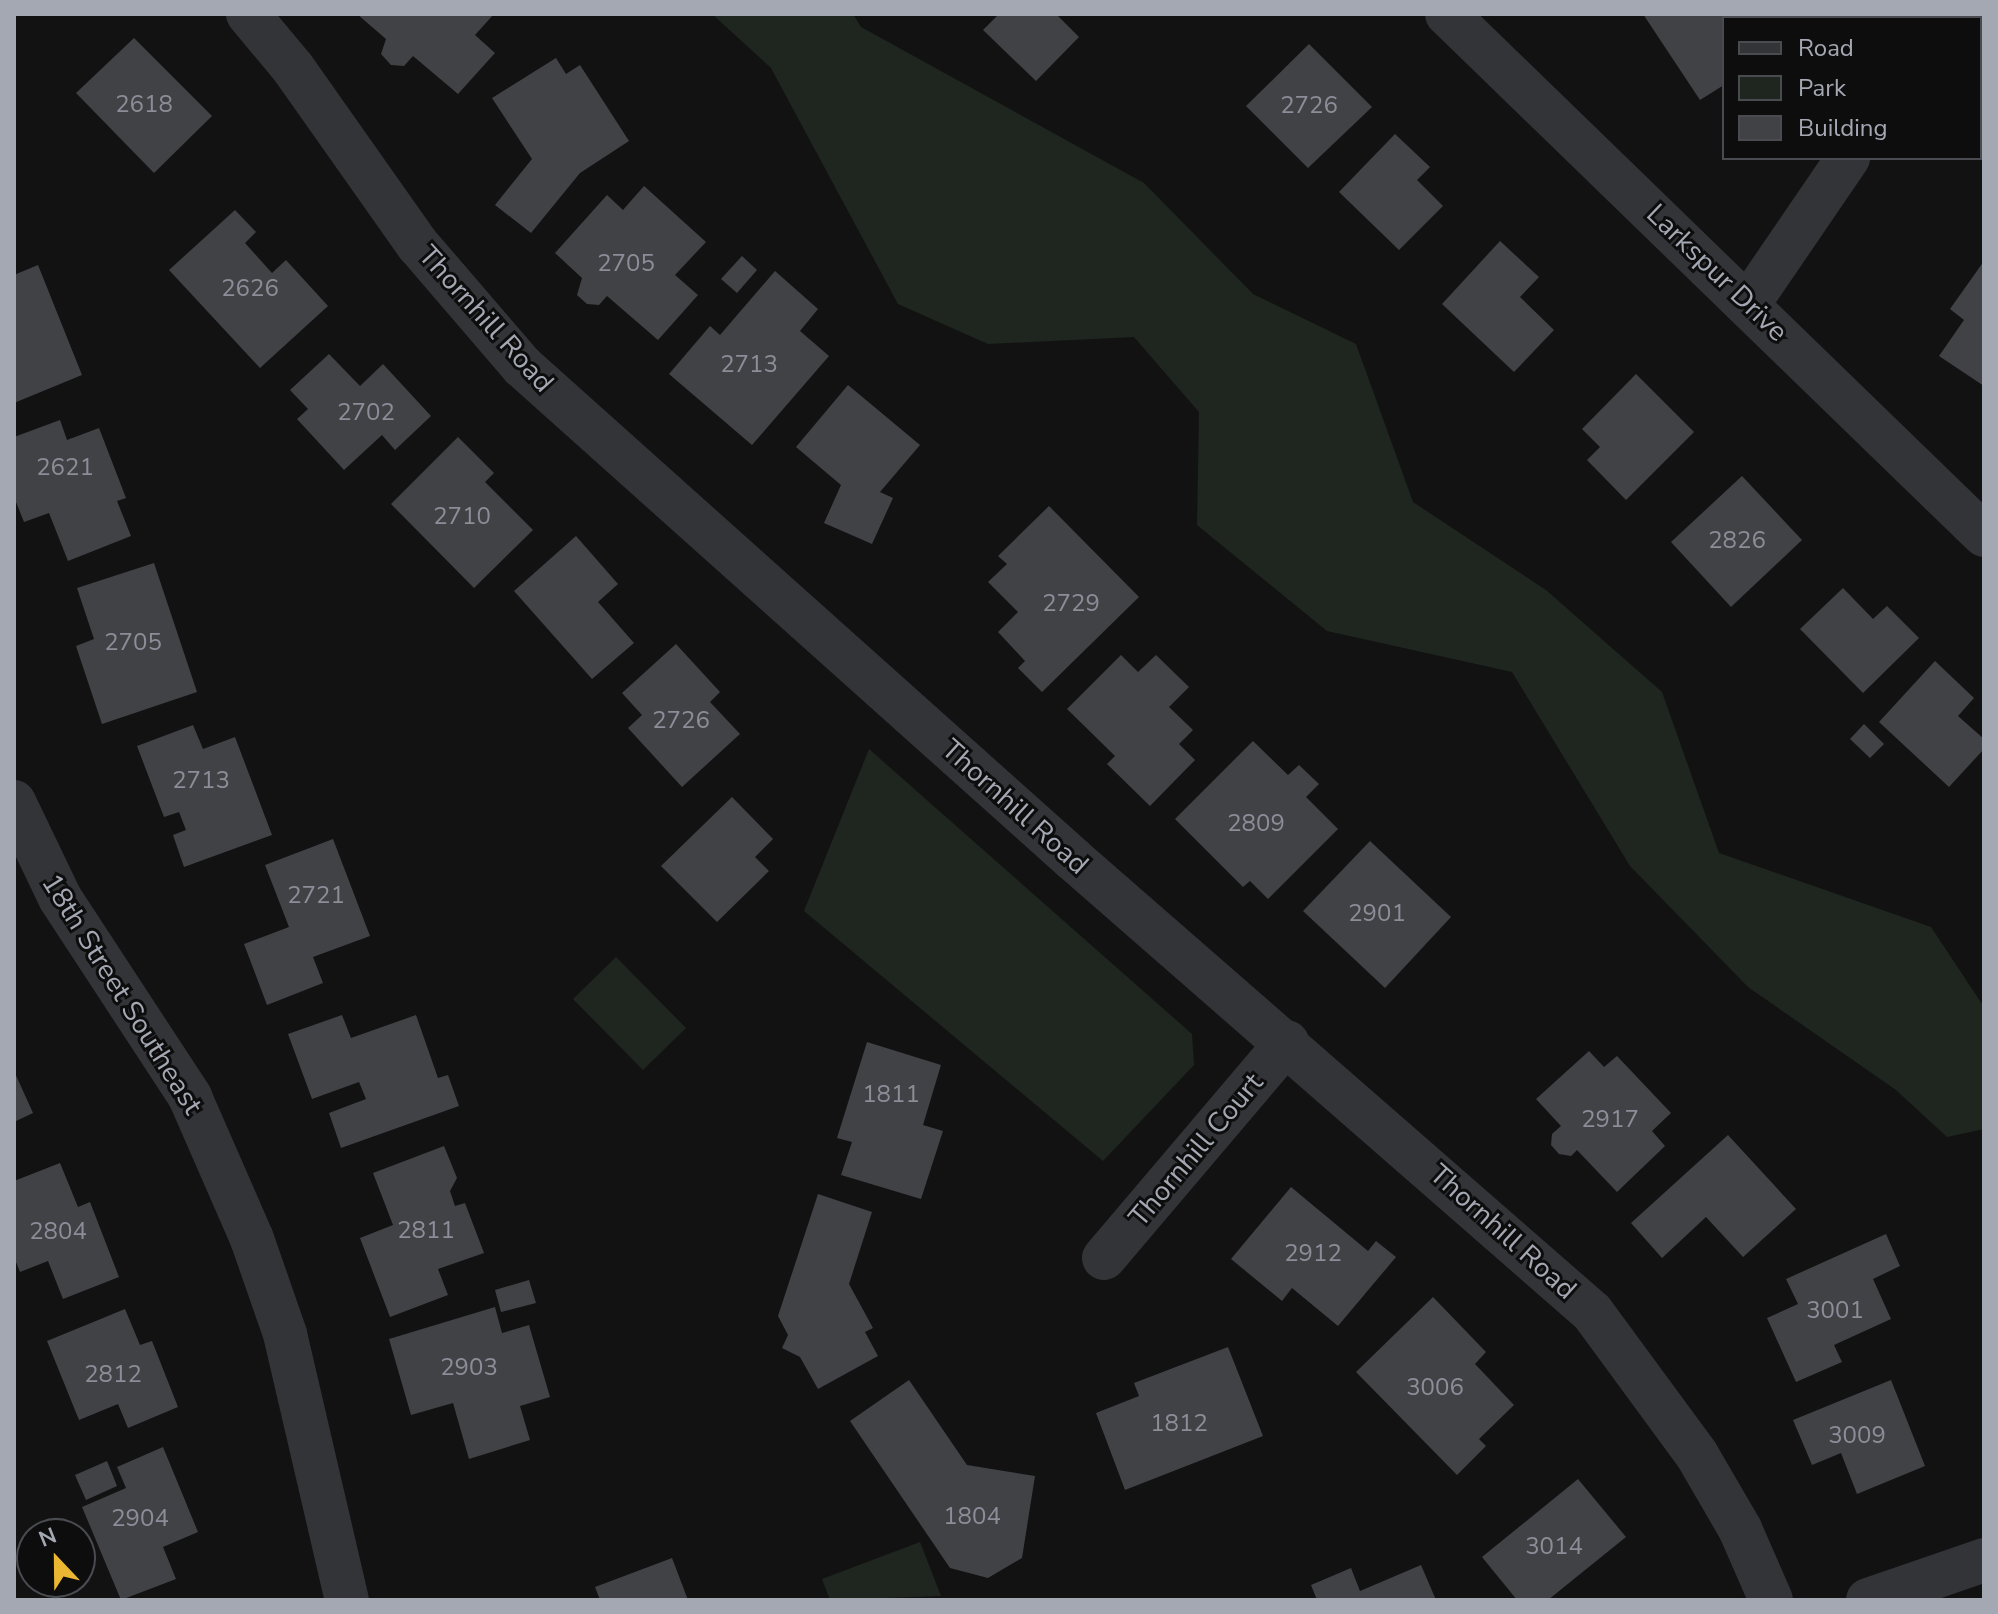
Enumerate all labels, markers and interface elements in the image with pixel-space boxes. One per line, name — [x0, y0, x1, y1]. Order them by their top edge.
legend — [1722, 16, 1982, 160]
text: Road — [1798, 32, 1854, 64]
text: Park — [1798, 72, 1846, 104]
house number: 2618 — [115, 91, 173, 119]
house number: 2726 — [1280, 92, 1338, 120]
text: Building — [1798, 112, 1888, 144]
street label: Larkspur Drive — [1640, 197, 1794, 349]
street label: Thornhill Road — [411, 239, 561, 399]
house number: 2705 — [597, 250, 655, 278]
house number: 2626 — [221, 275, 279, 303]
house number: 2713 — [720, 351, 778, 379]
house number: 2702 — [337, 399, 395, 427]
house number: 2621 — [36, 454, 94, 482]
house number: 2710 — [433, 503, 491, 531]
house number: 2826 — [1708, 527, 1766, 555]
house number: 2729 — [1042, 590, 1100, 618]
house number: 2705 — [104, 629, 162, 657]
house number: 2726 — [652, 707, 710, 735]
street label: Thornhill Road — [935, 732, 1095, 882]
house number: 2713 — [172, 767, 230, 795]
house number: 2809 — [1227, 810, 1285, 838]
street label: 18th Street Southeast — [34, 868, 210, 1120]
house number: 2721 — [287, 882, 345, 910]
house number: 2901 — [1348, 900, 1406, 928]
street label: Thornhill Court — [1122, 1066, 1270, 1234]
house number: 1811 — [862, 1081, 920, 1109]
house number: 2917 — [1581, 1106, 1639, 1134]
street label: Thornhill Road — [1423, 1157, 1583, 1307]
house number: 2811 — [397, 1217, 455, 1245]
house number: 2804 — [29, 1218, 87, 1246]
house number: 2912 — [1284, 1240, 1342, 1268]
house number: 3001 — [1806, 1297, 1864, 1325]
house number: 2903 — [440, 1354, 498, 1382]
house number: 2812 — [84, 1361, 142, 1389]
house number: 3006 — [1406, 1374, 1464, 1402]
house number: 1812 — [1150, 1410, 1208, 1438]
house number: 3009 — [1828, 1422, 1886, 1450]
house number: 1804 — [943, 1503, 1001, 1531]
house number: 2904 — [111, 1505, 169, 1533]
north arrow — [16, 1518, 96, 1598]
text: N — [35, 1521, 61, 1555]
house number: 3014 — [1525, 1533, 1583, 1561]

